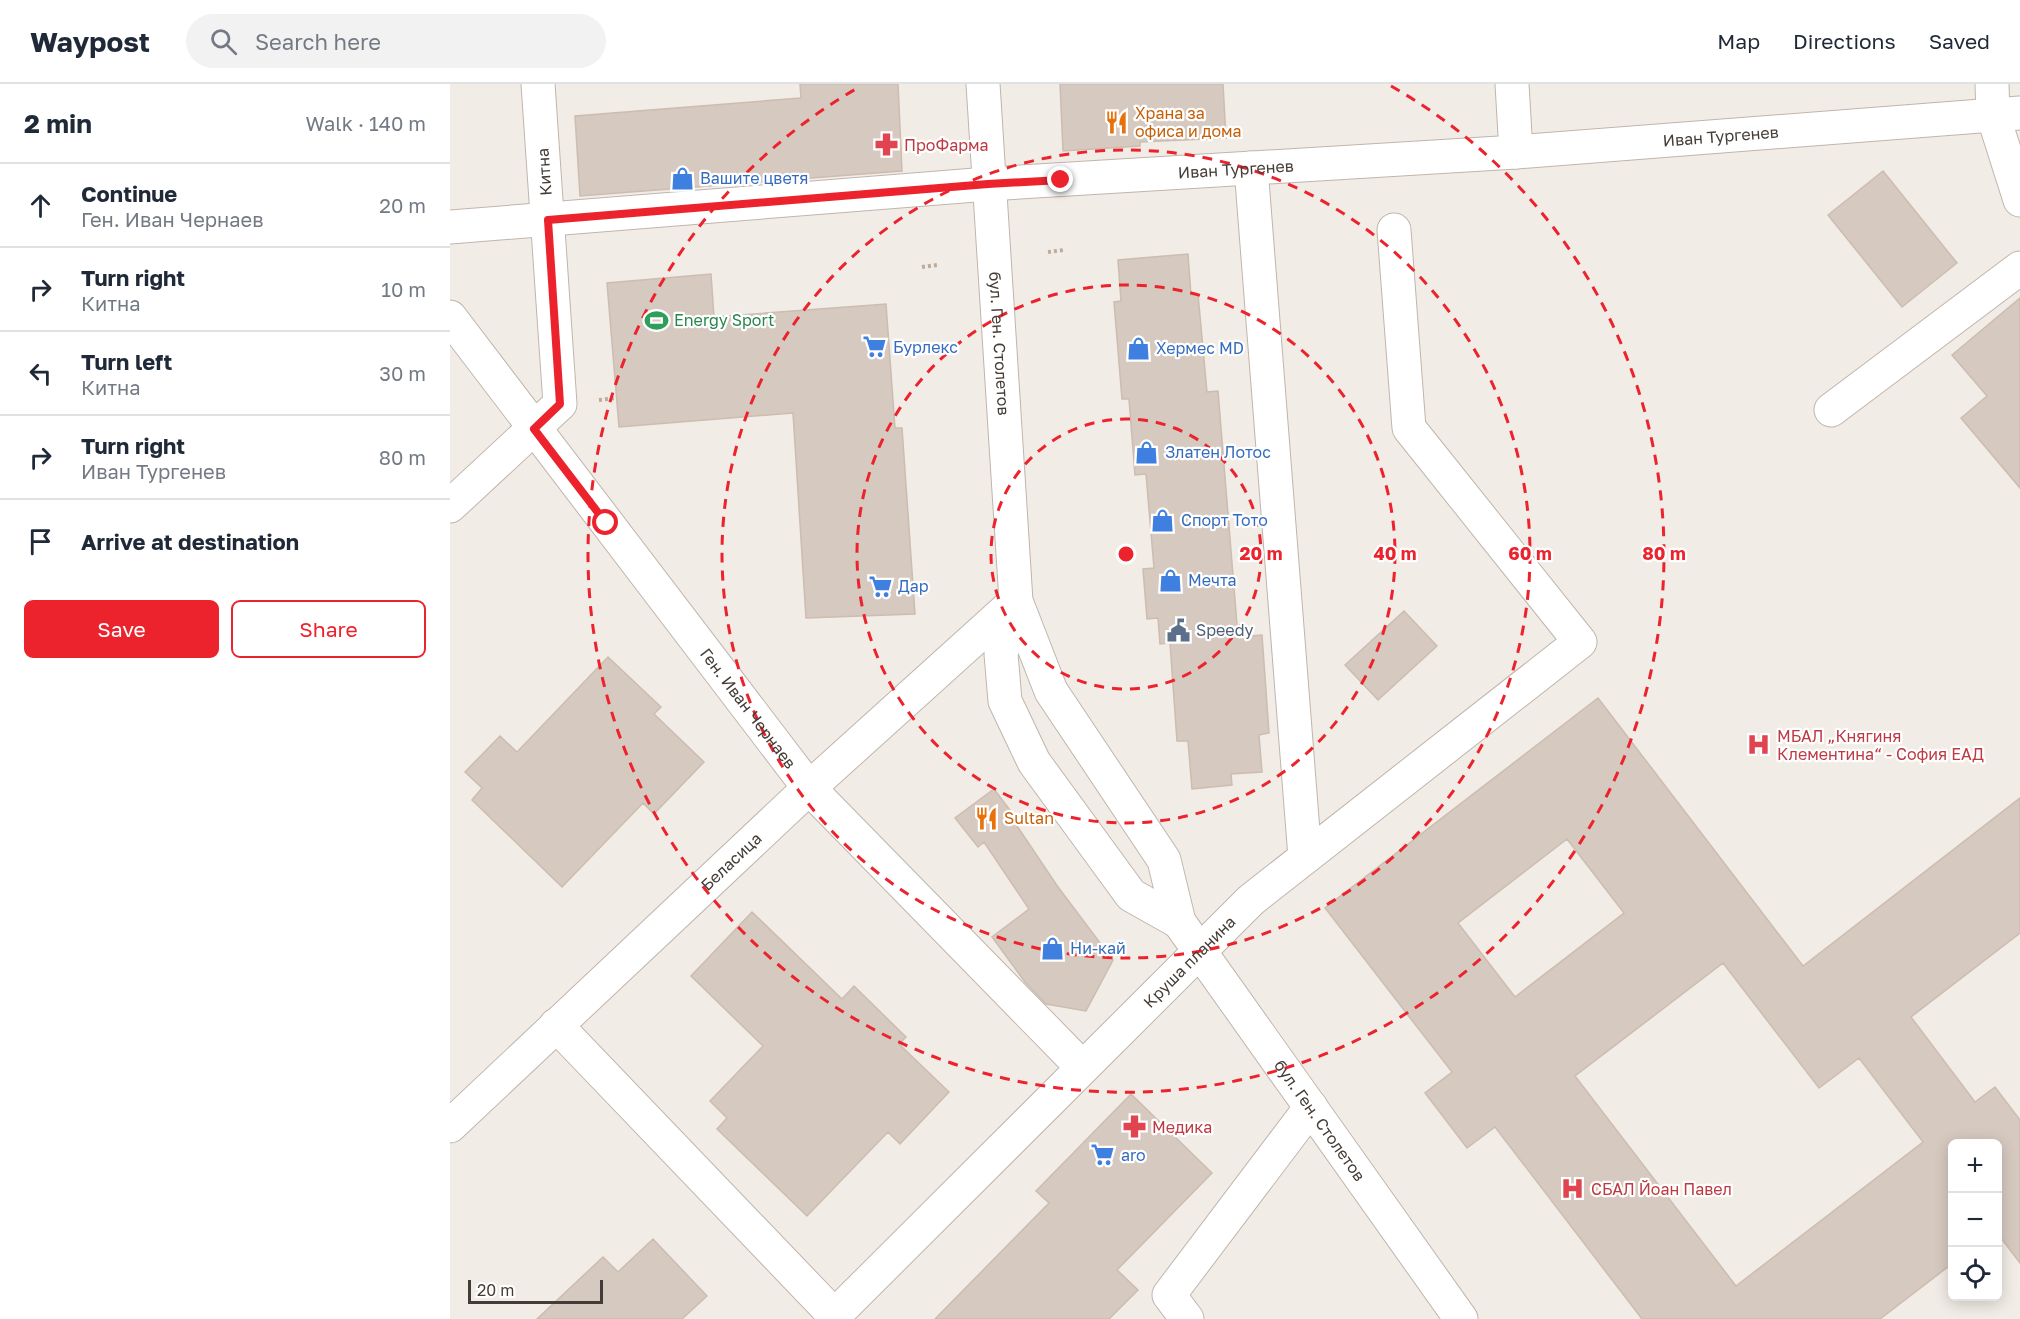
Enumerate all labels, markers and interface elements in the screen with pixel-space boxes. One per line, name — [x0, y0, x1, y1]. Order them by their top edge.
search box — [186, 14, 606, 68]
text: Waypost — [30, 25, 150, 58]
icon: search — [207, 25, 240, 58]
text: Search here — [255, 28, 381, 55]
text: Map — [1717, 28, 1760, 54]
text: Directions — [1793, 28, 1896, 54]
text: Saved — [1929, 28, 1990, 54]
place label: Храна за офиса и дома — [1135, 103, 1242, 141]
text: 2 min — [24, 108, 92, 139]
restaurant icon: Храна за офиса и дома — [1104, 109, 1130, 135]
text: Walk · 140 m — [306, 111, 426, 135]
street label: Иван Тургенев — [1662, 122, 1779, 151]
pharmacy icon: ПроФарма — [873, 132, 899, 158]
place label: ПроФарма — [904, 135, 989, 155]
street label: Китна — [532, 148, 556, 196]
street label: Иван Тургенев — [1177, 155, 1294, 182]
shop icon: Вашите цветя — [669, 165, 695, 191]
route end — [1047, 166, 1073, 192]
place label: Вашите цветя — [700, 168, 808, 188]
text: Continue — [81, 180, 177, 207]
icon: ahead — [24, 189, 57, 222]
text: 20 m — [379, 193, 426, 217]
text: Ген. Иван Чернаев — [81, 207, 264, 231]
text: Turn right — [81, 264, 185, 291]
street label: бул. Ген. Столетов — [985, 271, 1014, 416]
icon: right — [24, 273, 57, 306]
text: 10 m — [381, 277, 426, 301]
text: Китна — [81, 291, 141, 315]
sports icon: Energy Sport — [643, 307, 669, 333]
place label: Energy Sport — [674, 310, 774, 330]
supermarket icon: Бурлекс — [862, 334, 888, 360]
shop icon: Хермес MD — [1125, 335, 1151, 361]
place label: Бурлекс — [893, 337, 958, 357]
place label: Хермес MD — [1156, 338, 1244, 358]
text: Turn left — [81, 348, 172, 375]
icon: left — [24, 357, 57, 390]
text: 30 m — [379, 361, 426, 385]
text: Китна — [81, 375, 141, 399]
text: Turn right — [81, 432, 185, 459]
shop icon: Златен Лотос — [1134, 439, 1160, 465]
icon: right — [24, 441, 57, 474]
place label: Златен Лотос — [1165, 442, 1271, 462]
text: 80 m — [379, 445, 426, 469]
text: Иван Тургенев — [81, 459, 226, 483]
shop icon: Спорт Тото — [1150, 507, 1176, 533]
route start — [592, 509, 618, 535]
place label: Спорт Тото — [1181, 510, 1268, 530]
icon: arrive — [24, 525, 57, 558]
text: Arrive at destination — [81, 528, 299, 555]
text: 20 m — [1240, 542, 1282, 564]
text: 40 m — [1373, 542, 1417, 564]
text: 60 m — [1508, 542, 1552, 564]
text: 80 m — [1642, 542, 1686, 564]
centre of rings — [1116, 544, 1136, 564]
shop icon: Мечта — [1157, 567, 1183, 593]
place label: Мечта — [1188, 570, 1236, 590]
supermarket icon: Дар — [867, 573, 893, 599]
place label: Дар — [898, 576, 929, 596]
button: Save — [24, 600, 219, 658]
button: Share — [231, 600, 426, 658]
public building icon: Speedy — [1165, 617, 1191, 643]
place label: Speedy — [1196, 620, 1253, 640]
street label: Ген. Иван Чернаев — [696, 644, 800, 772]
place label: МБАЛ „Княгиня Клементина“ - София ЕАД — [1777, 726, 1984, 764]
hospital icon: МБАЛ „Княгиня Клементина“ - София ЕАД — [1746, 732, 1772, 758]
restaurant icon: Sultan — [973, 805, 999, 831]
place label: Sultan — [1004, 808, 1054, 828]
street label: Беласица — [697, 828, 765, 895]
street label: Круша планина — [1139, 911, 1240, 1012]
shop icon: Ни-кай — [1039, 935, 1065, 961]
place label: Ни-кай — [1070, 938, 1126, 958]
street label: бул. Ген. Столетов — [1270, 1056, 1370, 1185]
pharmacy icon: Медика — [1121, 1114, 1147, 1140]
place label: Медика — [1152, 1117, 1212, 1137]
map controls — [1948, 1139, 2002, 1301]
button: + — [1948, 1139, 2002, 1193]
supermarket icon: aro — [1090, 1142, 1116, 1168]
place label: aro — [1121, 1145, 1146, 1165]
hospital icon: СБАЛ Йоан Павел — [1560, 1176, 1586, 1202]
place label: СБАЛ Йоан Павел — [1591, 1179, 1732, 1199]
button: − — [1948, 1193, 2002, 1247]
button: locate — [1948, 1247, 2002, 1301]
scale bar — [468, 1277, 603, 1304]
text: 20 m — [477, 1280, 514, 1300]

